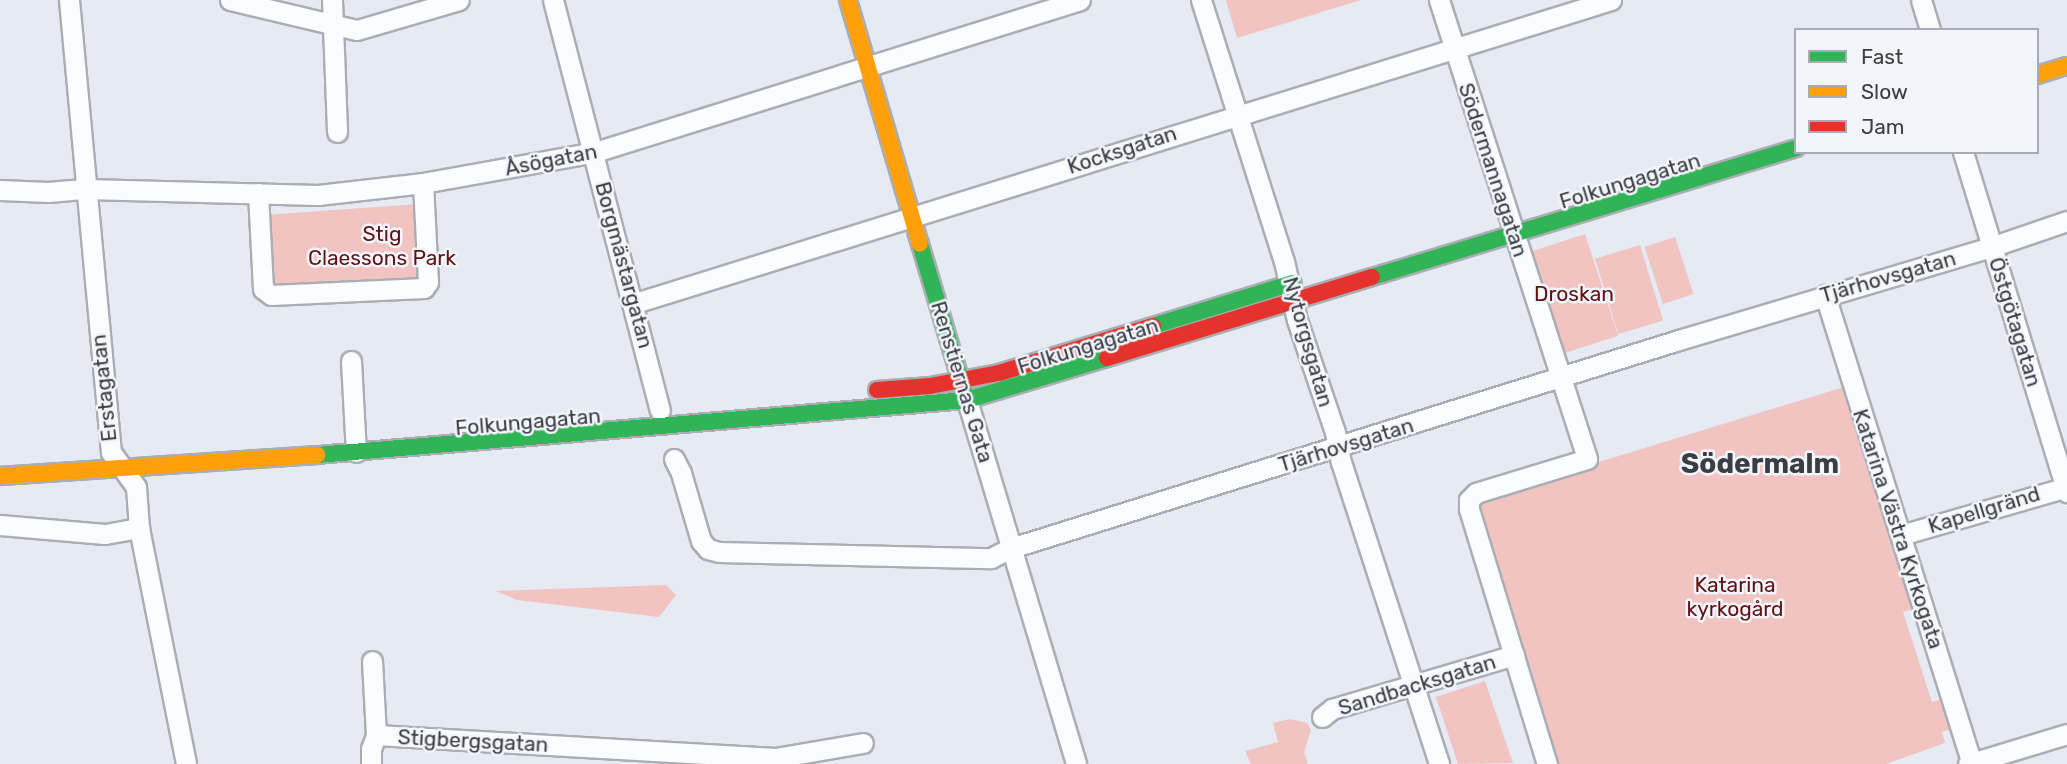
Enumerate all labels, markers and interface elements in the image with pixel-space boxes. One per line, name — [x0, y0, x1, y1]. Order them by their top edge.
legend — [1794, 28, 2039, 154]
text: Fast — [1861, 44, 1903, 69]
text: Slow — [1861, 79, 1908, 104]
street label: Södermannagatan — [1453, 80, 1533, 260]
text: Jam — [1861, 114, 1905, 139]
street label: Kocksgatan — [1064, 120, 1180, 180]
street label: Åsögatan — [503, 139, 599, 181]
street label: Folkungagatan — [1556, 148, 1704, 214]
street label: Borgmästargatan — [590, 179, 658, 351]
park label: Stig Claessons Park — [308, 221, 456, 271]
street label: Tjärhovsgatan — [1817, 246, 1959, 308]
street label: Östgötagatan — [1983, 254, 2047, 390]
street label: Nytorgsgatan — [1277, 274, 1339, 410]
park label: Droskan — [1534, 281, 1614, 307]
street label: Renstiernas Gata — [925, 298, 999, 466]
street label: Folkungagatan — [1014, 313, 1162, 379]
street label: Erstagatan — [86, 333, 122, 443]
street label: Folkungagatan — [454, 403, 602, 441]
street label: Katarina Västra Kyrkogata — [1847, 406, 1949, 652]
street label: Tjärhovsgatan — [1275, 412, 1417, 478]
district label: Södermalm — [1681, 447, 1839, 481]
street label: Kapellgränd — [1925, 481, 2043, 539]
park label: Katarina kyrkogård — [1686, 572, 1784, 622]
street label: Sandbacksgatan — [1335, 649, 1499, 721]
street label: Stigbergsgatan — [397, 724, 549, 758]

